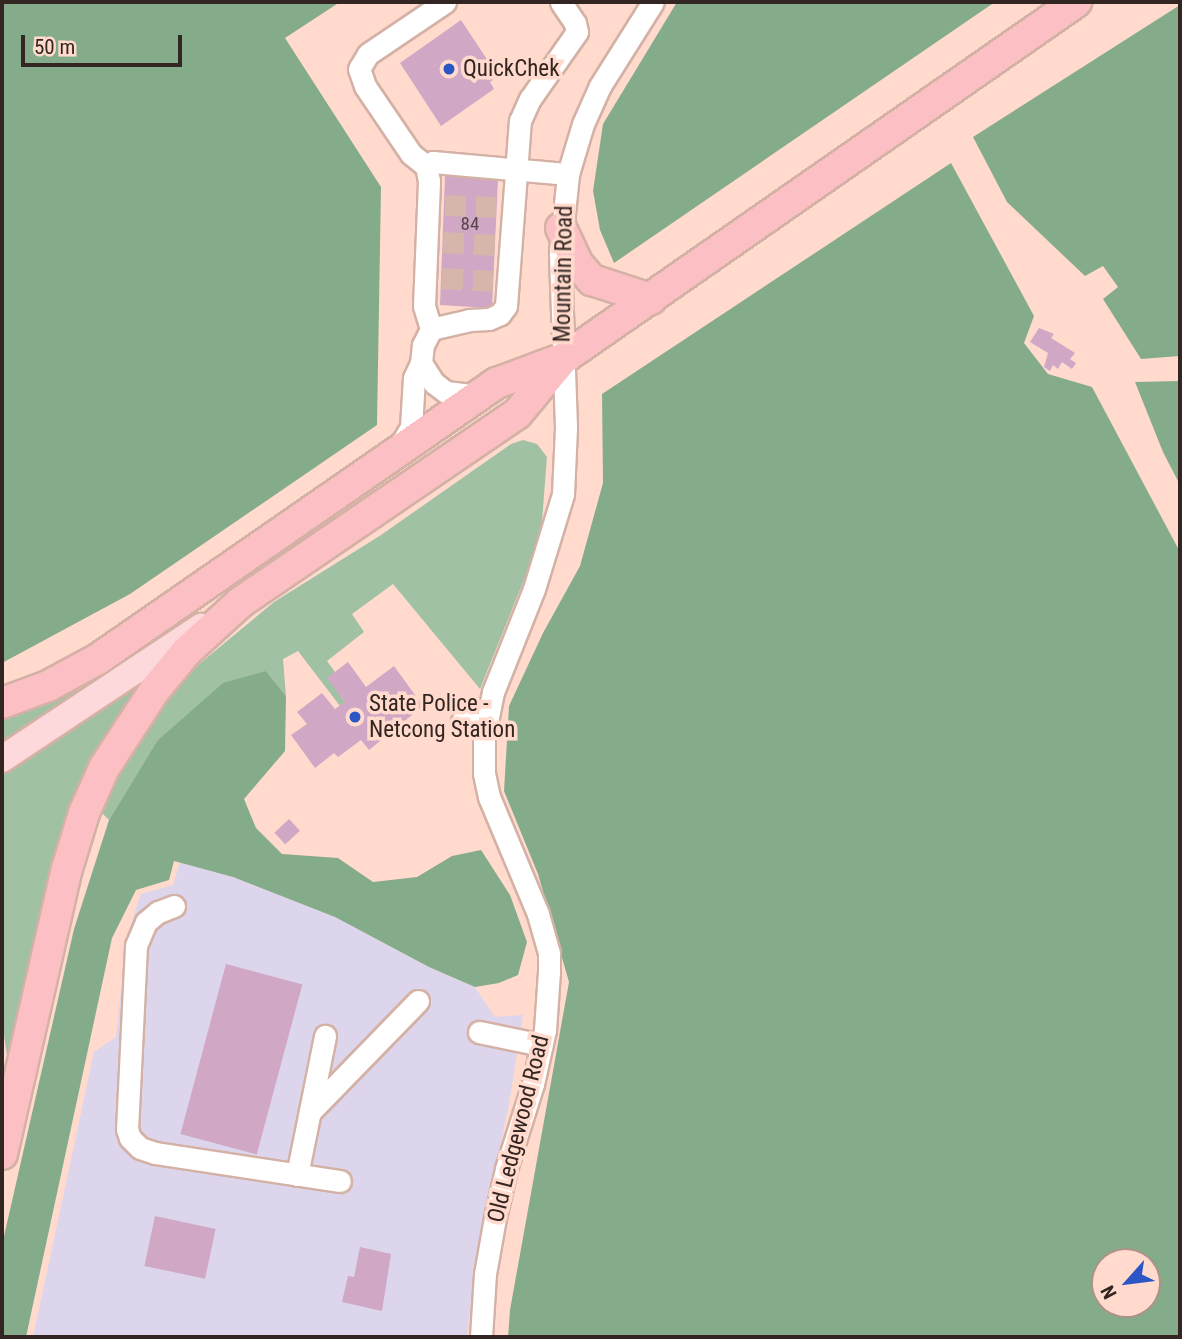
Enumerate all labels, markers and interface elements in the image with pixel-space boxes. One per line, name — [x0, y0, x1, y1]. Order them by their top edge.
scale bar — [24, 21, 186, 65]
text: 50 m — [34, 35, 75, 59]
place label: QuickChek — [463, 55, 560, 83]
marker: QuickChek — [441, 61, 457, 77]
street label: Mountain Road — [549, 205, 579, 343]
house number: 84 — [461, 213, 479, 235]
place label: State Police - Netcong Station — [369, 690, 515, 744]
marker: State Police - Netcong Station — [347, 709, 363, 725]
street label: Old Ledgewood Road — [482, 1033, 556, 1225]
north arrow — [1091, 1248, 1161, 1318]
text: N — [1096, 1282, 1122, 1303]

